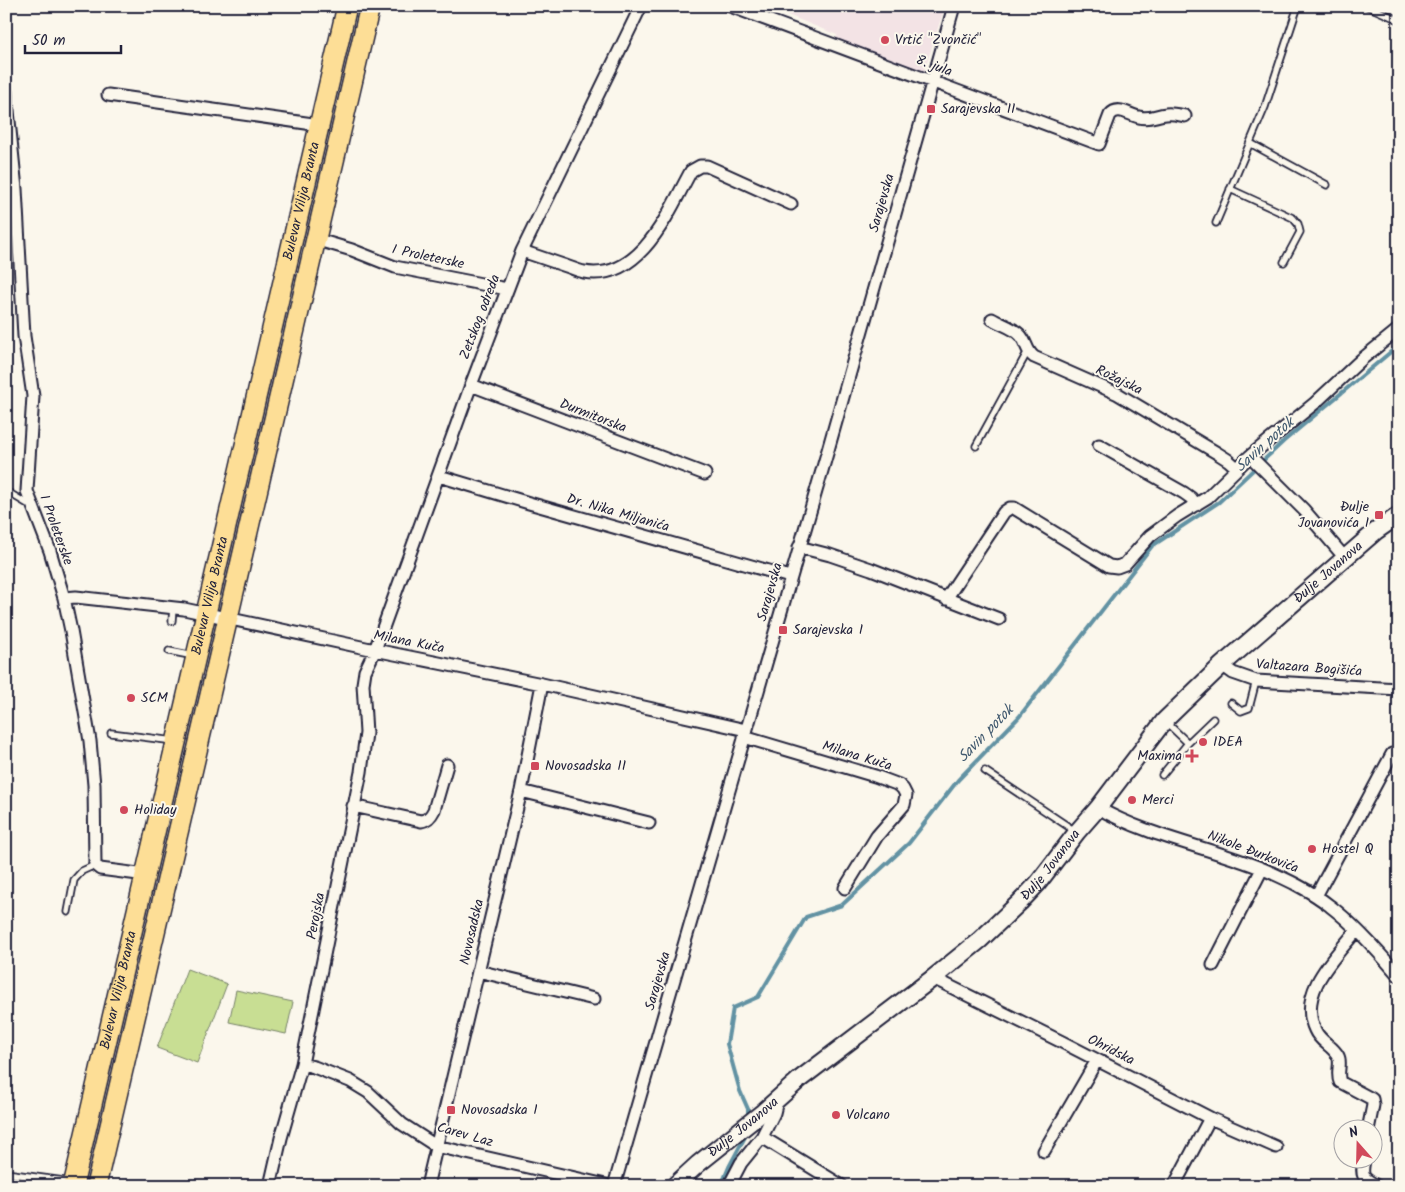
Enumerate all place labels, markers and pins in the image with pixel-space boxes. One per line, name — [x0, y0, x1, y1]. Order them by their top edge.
place label: Vrtić "Zvončić" — [895, 29, 982, 51]
marker: Vrtić "Zvončić" — [879, 34, 891, 46]
place label: Sarajevska II — [941, 98, 1015, 120]
marker: Sarajevska II — [925, 103, 937, 115]
place label: Đulje Jovanovića I — [1298, 496, 1370, 534]
marker: Đulje Jovanovića I — [1373, 509, 1385, 521]
place label: Sarajevska I — [793, 619, 863, 641]
marker: Sarajevska I — [777, 624, 789, 636]
place label: SCM — [141, 687, 168, 709]
marker: SCM — [125, 692, 137, 704]
place label: IDEA — [1213, 731, 1243, 753]
marker: IDEA — [1197, 736, 1209, 748]
place label: Maxima — [1137, 745, 1182, 767]
marker: Maxima — [1186, 750, 1198, 762]
place label: Novosadska II — [545, 755, 626, 777]
marker: Novosadska II — [529, 760, 541, 772]
place label: Merci — [1142, 789, 1174, 811]
marker: Merci — [1126, 794, 1138, 806]
place label: Holiday — [134, 799, 177, 821]
marker: Holiday — [118, 804, 130, 816]
place label: Hostel Q — [1322, 838, 1373, 860]
marker: Hostel Q — [1306, 843, 1318, 855]
place label: Novosadska I — [461, 1099, 538, 1121]
marker: Novosadska I — [445, 1104, 457, 1116]
place label: Volcano — [846, 1104, 890, 1126]
marker: Volcano — [830, 1109, 842, 1121]

